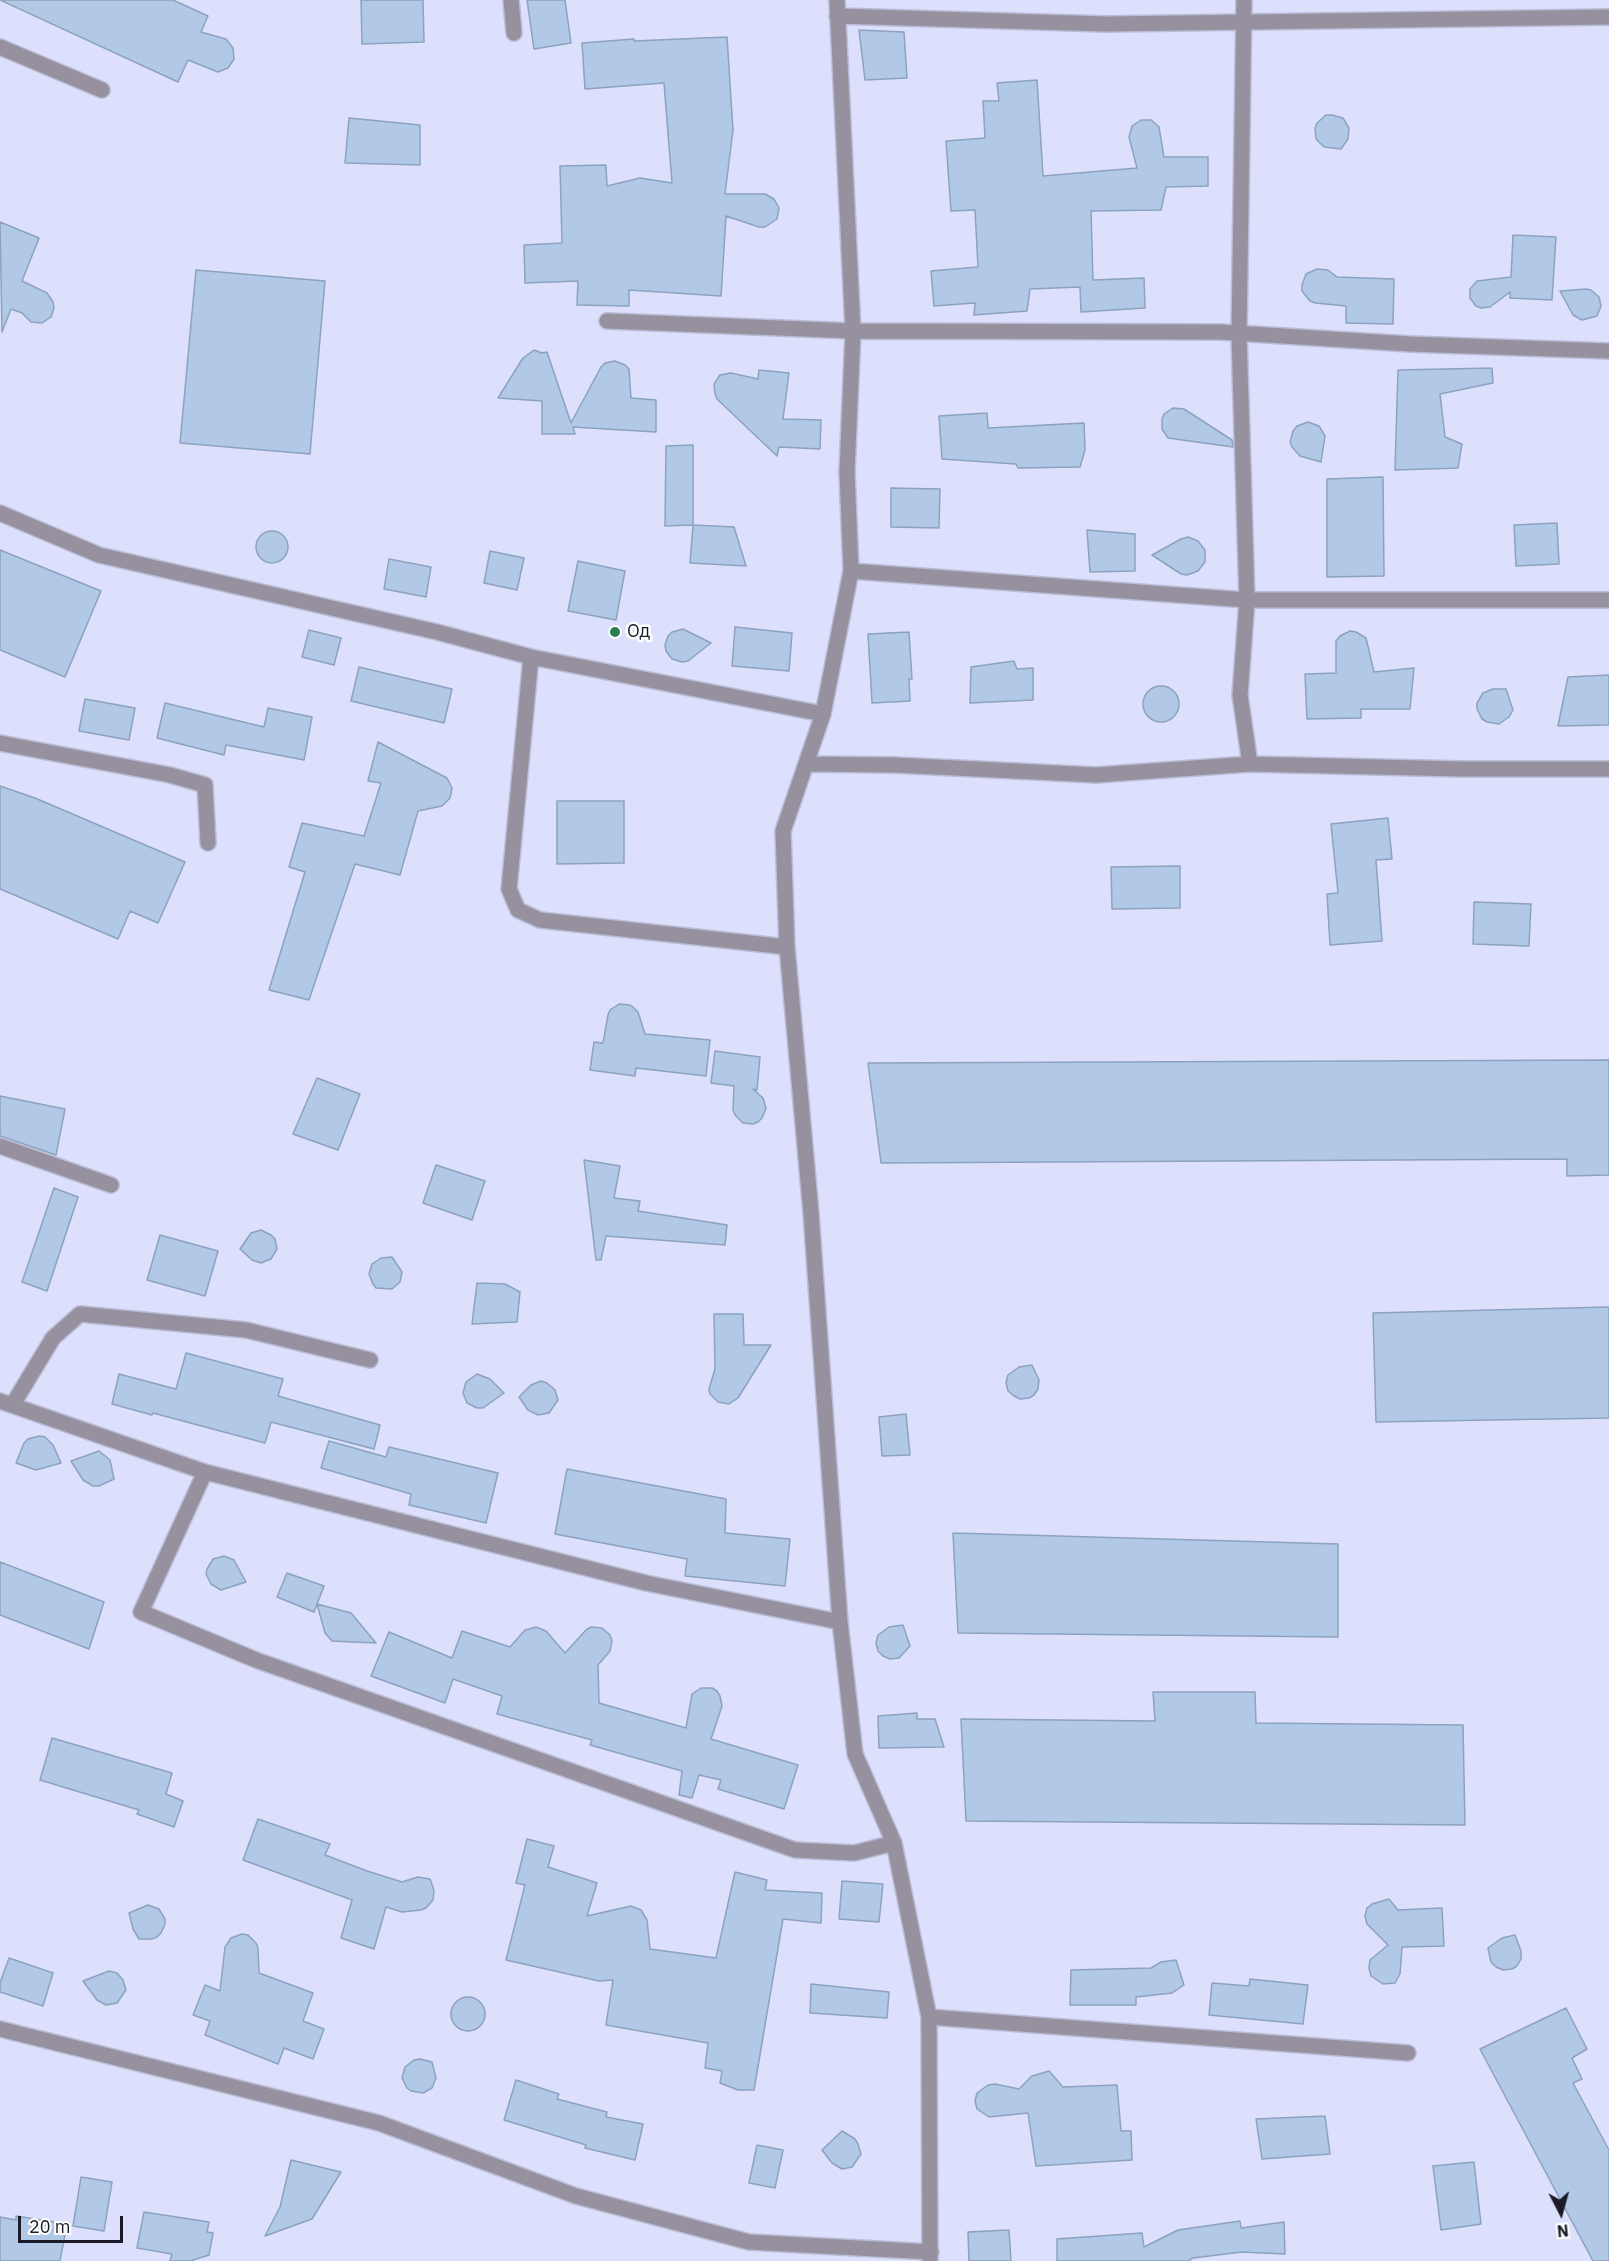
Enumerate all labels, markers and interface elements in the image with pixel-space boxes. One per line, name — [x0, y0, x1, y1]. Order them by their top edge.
place label: Од — [627, 621, 650, 643]
marker: Од — [608, 625, 622, 639]
north arrow — [1531, 2183, 1591, 2243]
scale bar — [21, 2204, 126, 2242]
text: 20 m — [29, 2215, 71, 2238]
text: N — [1556, 2220, 1570, 2241]

